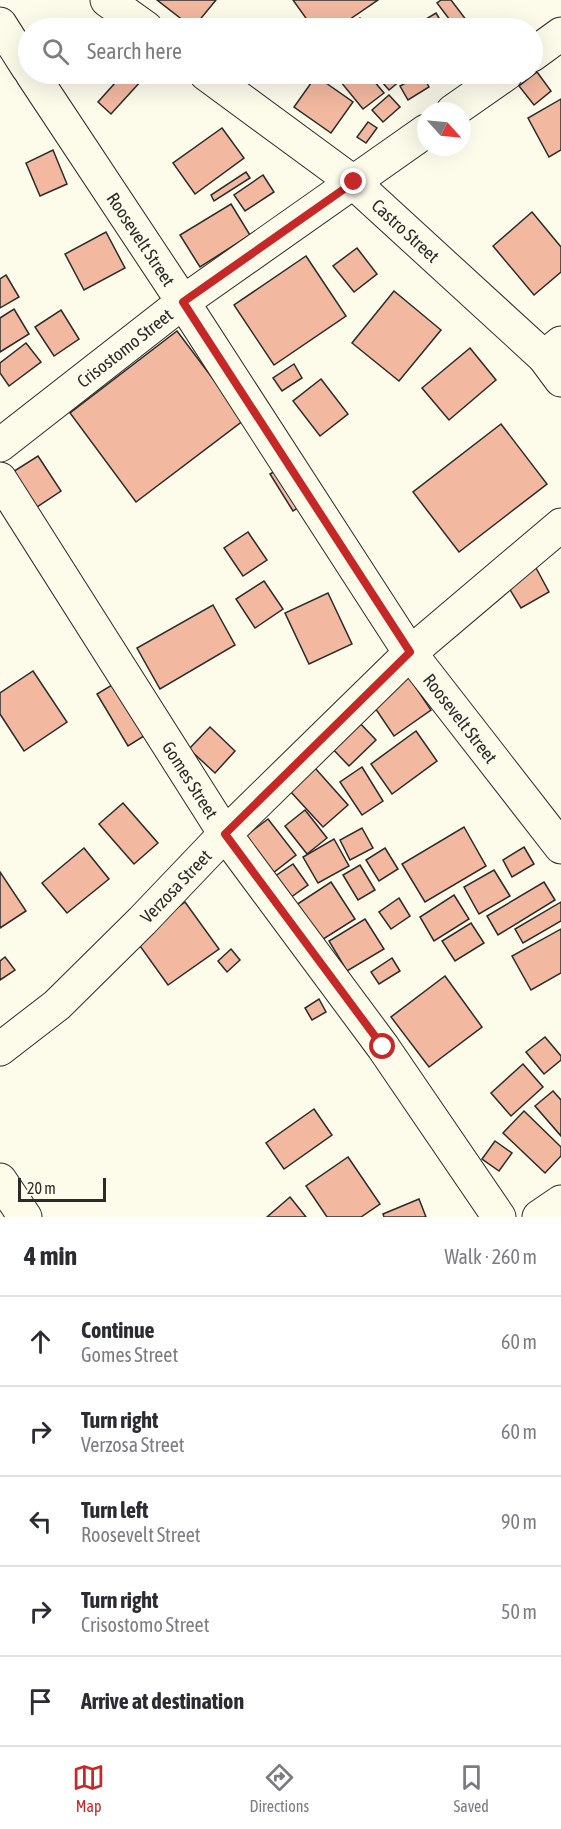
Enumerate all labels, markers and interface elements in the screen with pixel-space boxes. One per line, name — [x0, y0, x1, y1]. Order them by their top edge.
search box — [18, 18, 543, 84]
icon: search — [39, 35, 72, 68]
text: Search here — [87, 38, 182, 64]
north arrow — [417, 102, 471, 156]
route end — [340, 168, 366, 194]
street label: Roosevelt Street — [103, 188, 180, 290]
street label: Castro Street — [368, 194, 444, 266]
street label: Crisostomo Street — [72, 304, 177, 392]
street label: Roosevelt Street — [419, 669, 502, 767]
street label: Gomes Street — [158, 737, 223, 822]
street label: Verzosa Street — [136, 845, 215, 927]
route start — [369, 1033, 395, 1059]
scale bar — [18, 1175, 106, 1202]
text: 20 m — [27, 1179, 56, 1197]
text: 4 min — [24, 1241, 77, 1271]
text: Walk · 260 m — [445, 1245, 537, 1268]
text: Continue — [81, 1317, 155, 1343]
icon: ahead — [24, 1325, 57, 1358]
text: 60 m — [501, 1330, 537, 1353]
text: Gomes Street — [81, 1343, 178, 1366]
text: Turn right — [81, 1407, 158, 1433]
icon: right — [24, 1415, 57, 1448]
text: 60 m — [501, 1420, 537, 1443]
text: Verzosa Street — [81, 1433, 185, 1456]
text: Turn left — [81, 1497, 148, 1523]
icon: left — [24, 1505, 57, 1538]
text: 90 m — [501, 1510, 537, 1533]
text: Roosevelt Street — [81, 1523, 201, 1546]
text: Turn right — [81, 1587, 158, 1613]
icon: right — [24, 1595, 57, 1628]
text: 50 m — [501, 1600, 537, 1623]
text: Crisostomo Street — [81, 1613, 209, 1636]
icon: arrive — [24, 1685, 57, 1718]
text: Arrive at destination — [81, 1688, 244, 1714]
tab: Map — [72, 1761, 105, 1815]
tab: Directions — [249, 1761, 309, 1815]
tab: Saved — [453, 1761, 489, 1815]

